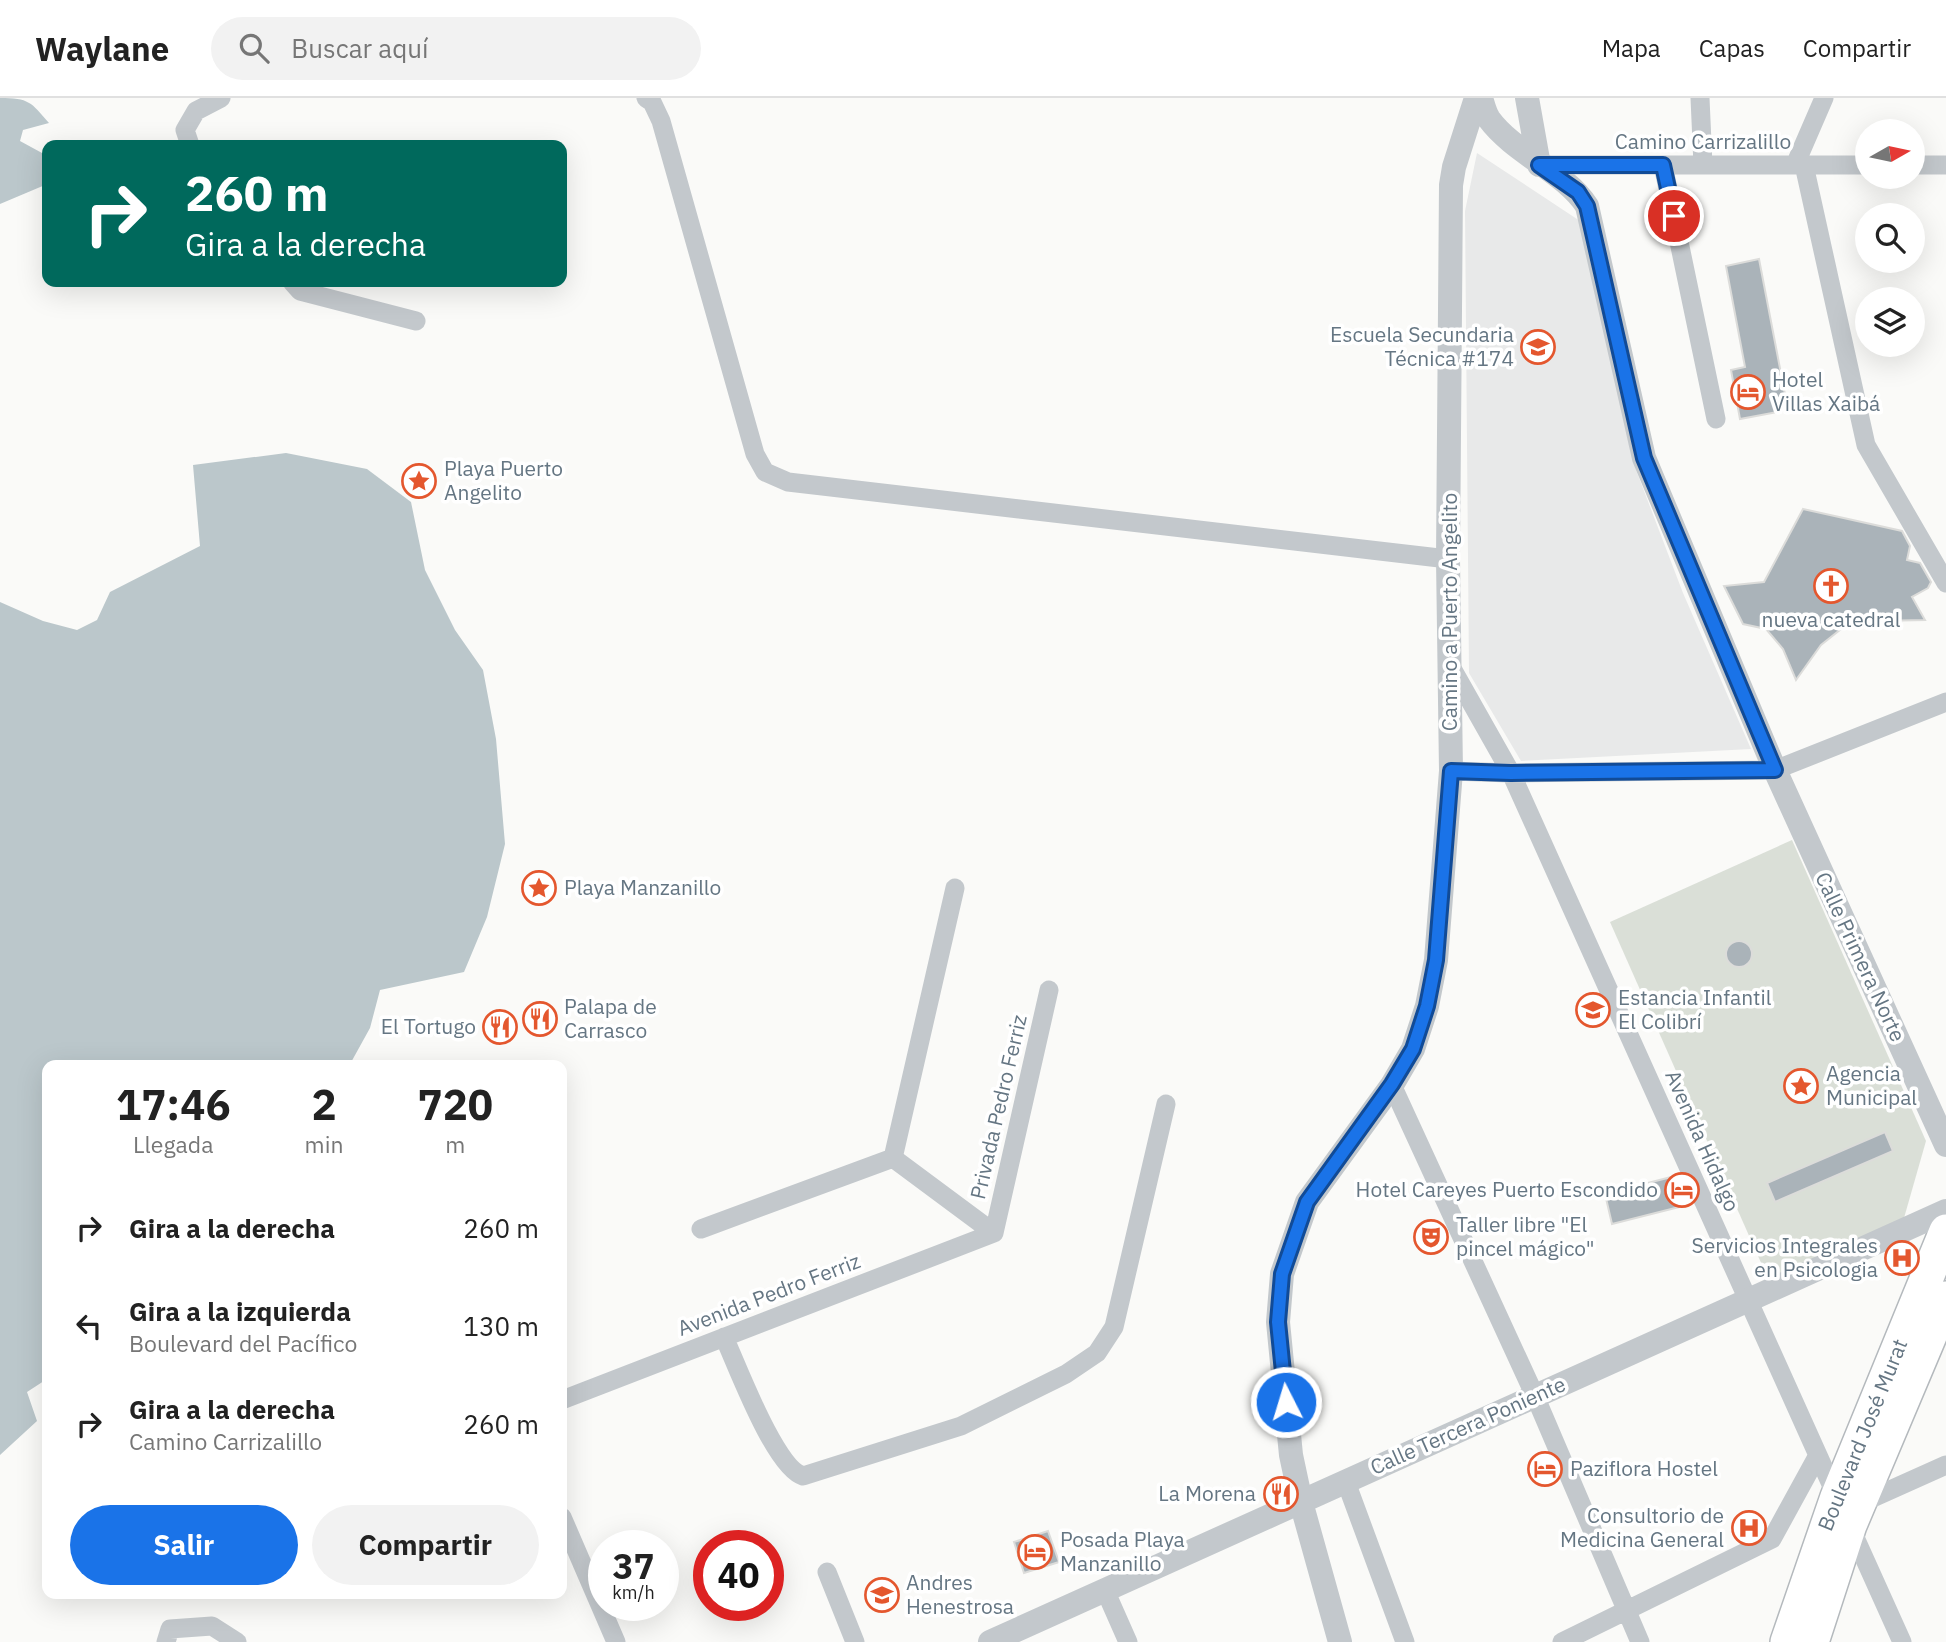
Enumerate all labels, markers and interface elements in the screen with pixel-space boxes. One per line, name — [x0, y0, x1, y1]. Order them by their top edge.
search box — [211, 17, 701, 80]
text: Waylane — [35, 27, 169, 70]
icon: search — [235, 29, 273, 67]
text: Buscar aquí — [291, 31, 429, 65]
text: Mapa — [1602, 32, 1661, 64]
text: Capas — [1699, 32, 1765, 64]
text: Compartir — [1803, 32, 1911, 64]
north arrow — [1855, 119, 1925, 189]
map controls — [1855, 119, 1925, 357]
street label: Camino Carrizalillo — [1615, 127, 1791, 155]
text: 260 m — [185, 161, 329, 224]
icon: right — [70, 168, 161, 259]
pin — [1644, 186, 1704, 246]
icon: arrive — [1655, 197, 1693, 235]
button: search — [1855, 203, 1925, 273]
text: Gira a la derecha — [185, 223, 426, 265]
button: layers — [1855, 287, 1925, 357]
place label: Escuela Secundaria Técnica #174 — [1330, 320, 1514, 372]
school or university icon: Escuela Secundaria Técnica #174 — [1519, 328, 1557, 366]
place label: Hotel Villas Xaibá — [1772, 365, 1880, 417]
hotel icon: Hotel Villas Xaibá — [1729, 373, 1767, 411]
place label: Playa Puerto Angelito — [444, 454, 563, 506]
place icon: Playa Puerto Angelito — [400, 462, 438, 500]
street label: Camino a Puerto Angelito — [1435, 493, 1463, 731]
church icon: nueva catedral — [1812, 567, 1850, 605]
place label: nueva catedral — [1762, 605, 1901, 633]
street label: Calle Primera Norte — [1809, 867, 1913, 1046]
place icon: Playa Manzanillo — [520, 869, 558, 907]
place label: Playa Manzanillo — [564, 873, 721, 901]
place label: Estancia Infantil El Colibrí — [1618, 983, 1772, 1035]
school or university icon: Estancia Infantil El Colibrí — [1574, 991, 1612, 1029]
place label: Palapa de Carrasco — [564, 992, 657, 1044]
restaurant icon: Palapa de Carrasco — [521, 1000, 559, 1038]
restaurant icon: El Tortugo — [481, 1008, 519, 1046]
street label: Privada Pedro Ferriz — [963, 1011, 1033, 1202]
place label: El Tortugo — [381, 1012, 476, 1040]
place label: Agencia Municipal — [1826, 1059, 1917, 1111]
street label: Avenida Hidalgo — [1659, 1065, 1747, 1216]
place icon: Agencia Municipal — [1782, 1067, 1820, 1105]
text: 17:46 — [116, 1077, 231, 1132]
text: 2 — [311, 1077, 337, 1132]
text: 720 — [417, 1077, 493, 1132]
text: Llegada — [133, 1129, 213, 1159]
text: min — [305, 1129, 343, 1159]
text: m — [445, 1129, 465, 1159]
hotel icon: Hotel Careyes Puerto Escondido — [1663, 1171, 1701, 1209]
place label: Hotel Careyes Puerto Escondido — [1356, 1175, 1658, 1203]
icon: right — [70, 1209, 108, 1247]
place label: Taller libre "El pincel mágico" — [1456, 1210, 1594, 1262]
text: Gira a la derecha — [129, 1211, 335, 1245]
text: 260 m — [463, 1211, 539, 1245]
theatre icon: Taller libre "El pincel mágico" — [1412, 1218, 1450, 1256]
place label: Servicios Integrales en Psicologia — [1691, 1231, 1878, 1283]
hospital icon: Servicios Integrales en Psicologia — [1883, 1239, 1921, 1277]
street label: Avenida Pedro Ferriz — [673, 1246, 864, 1342]
text: Gira a la izquierda — [129, 1294, 351, 1328]
icon: left — [70, 1307, 108, 1345]
text: 130 m — [463, 1309, 539, 1343]
text: Boulevard del Pacífico — [129, 1328, 357, 1358]
street label: Boulevard José Murat — [1811, 1334, 1913, 1535]
position arrow — [1249, 1365, 1323, 1439]
street label: Calle Tercera Poniente — [1365, 1369, 1570, 1481]
text: Gira a la derecha — [129, 1392, 335, 1426]
icon: right — [70, 1405, 108, 1443]
text: 260 m — [463, 1407, 539, 1441]
text: Camino Carrizalillo — [129, 1426, 322, 1456]
hotel icon: Paziflora Hostel — [1526, 1450, 1564, 1488]
place label: Paziflora Hostel — [1570, 1454, 1718, 1482]
restaurant icon: La Morena — [1262, 1475, 1300, 1513]
place label: La Morena — [1158, 1479, 1256, 1507]
place label: Consultorio de Medicina General — [1560, 1501, 1724, 1553]
button: Salir — [70, 1505, 298, 1585]
button: Compartir — [312, 1505, 539, 1585]
hospital icon: Consultorio de Medicina General — [1730, 1509, 1768, 1547]
place label: Posada Playa Manzanillo — [1060, 1525, 1185, 1577]
speed limit sign: 40 — [693, 1530, 784, 1621]
hotel icon: Posada Playa Manzanillo — [1016, 1533, 1054, 1571]
text: 37 — [612, 1543, 655, 1589]
place label: Andres Henestrosa — [906, 1568, 1014, 1620]
school or university icon: Andres Henestrosa — [863, 1576, 901, 1614]
text: km/h — [612, 1581, 655, 1604]

